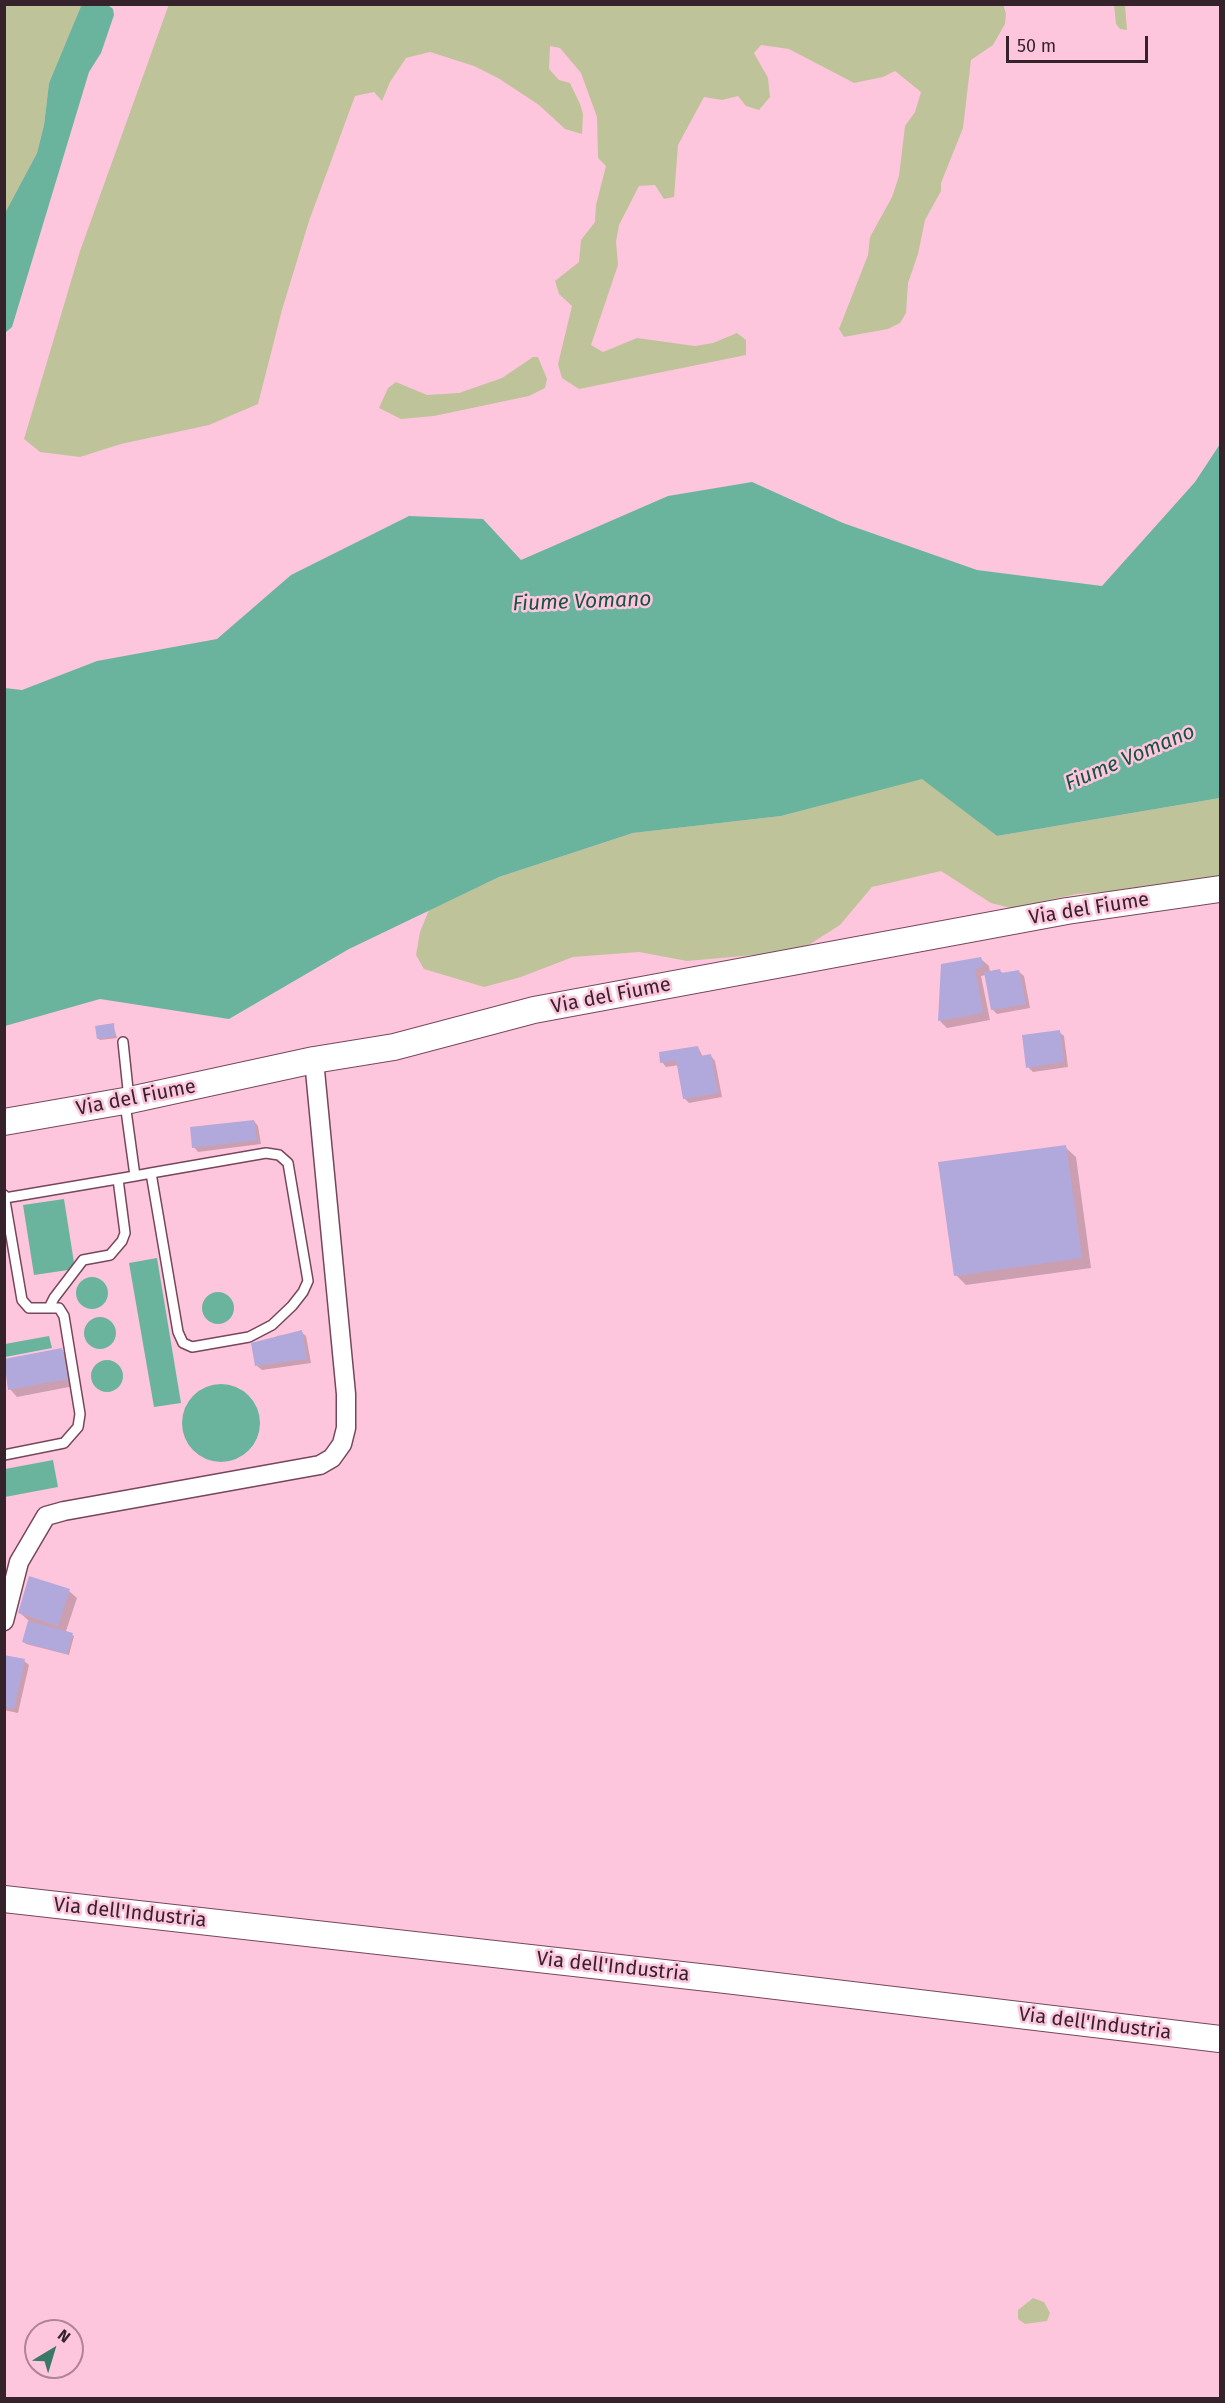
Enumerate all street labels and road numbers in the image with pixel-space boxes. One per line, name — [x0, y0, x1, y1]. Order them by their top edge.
street label: Via del Fiume — [1027, 888, 1151, 930]
street label: Via del Fiume — [549, 973, 673, 1019]
street label: Via del Fiume — [74, 1075, 198, 1121]
street label: Via dell'Industria — [52, 1893, 208, 1933]
street label: Via dell'Industria — [535, 1947, 691, 1987]
street label: Via dell'Industria — [1017, 2003, 1173, 2045]

